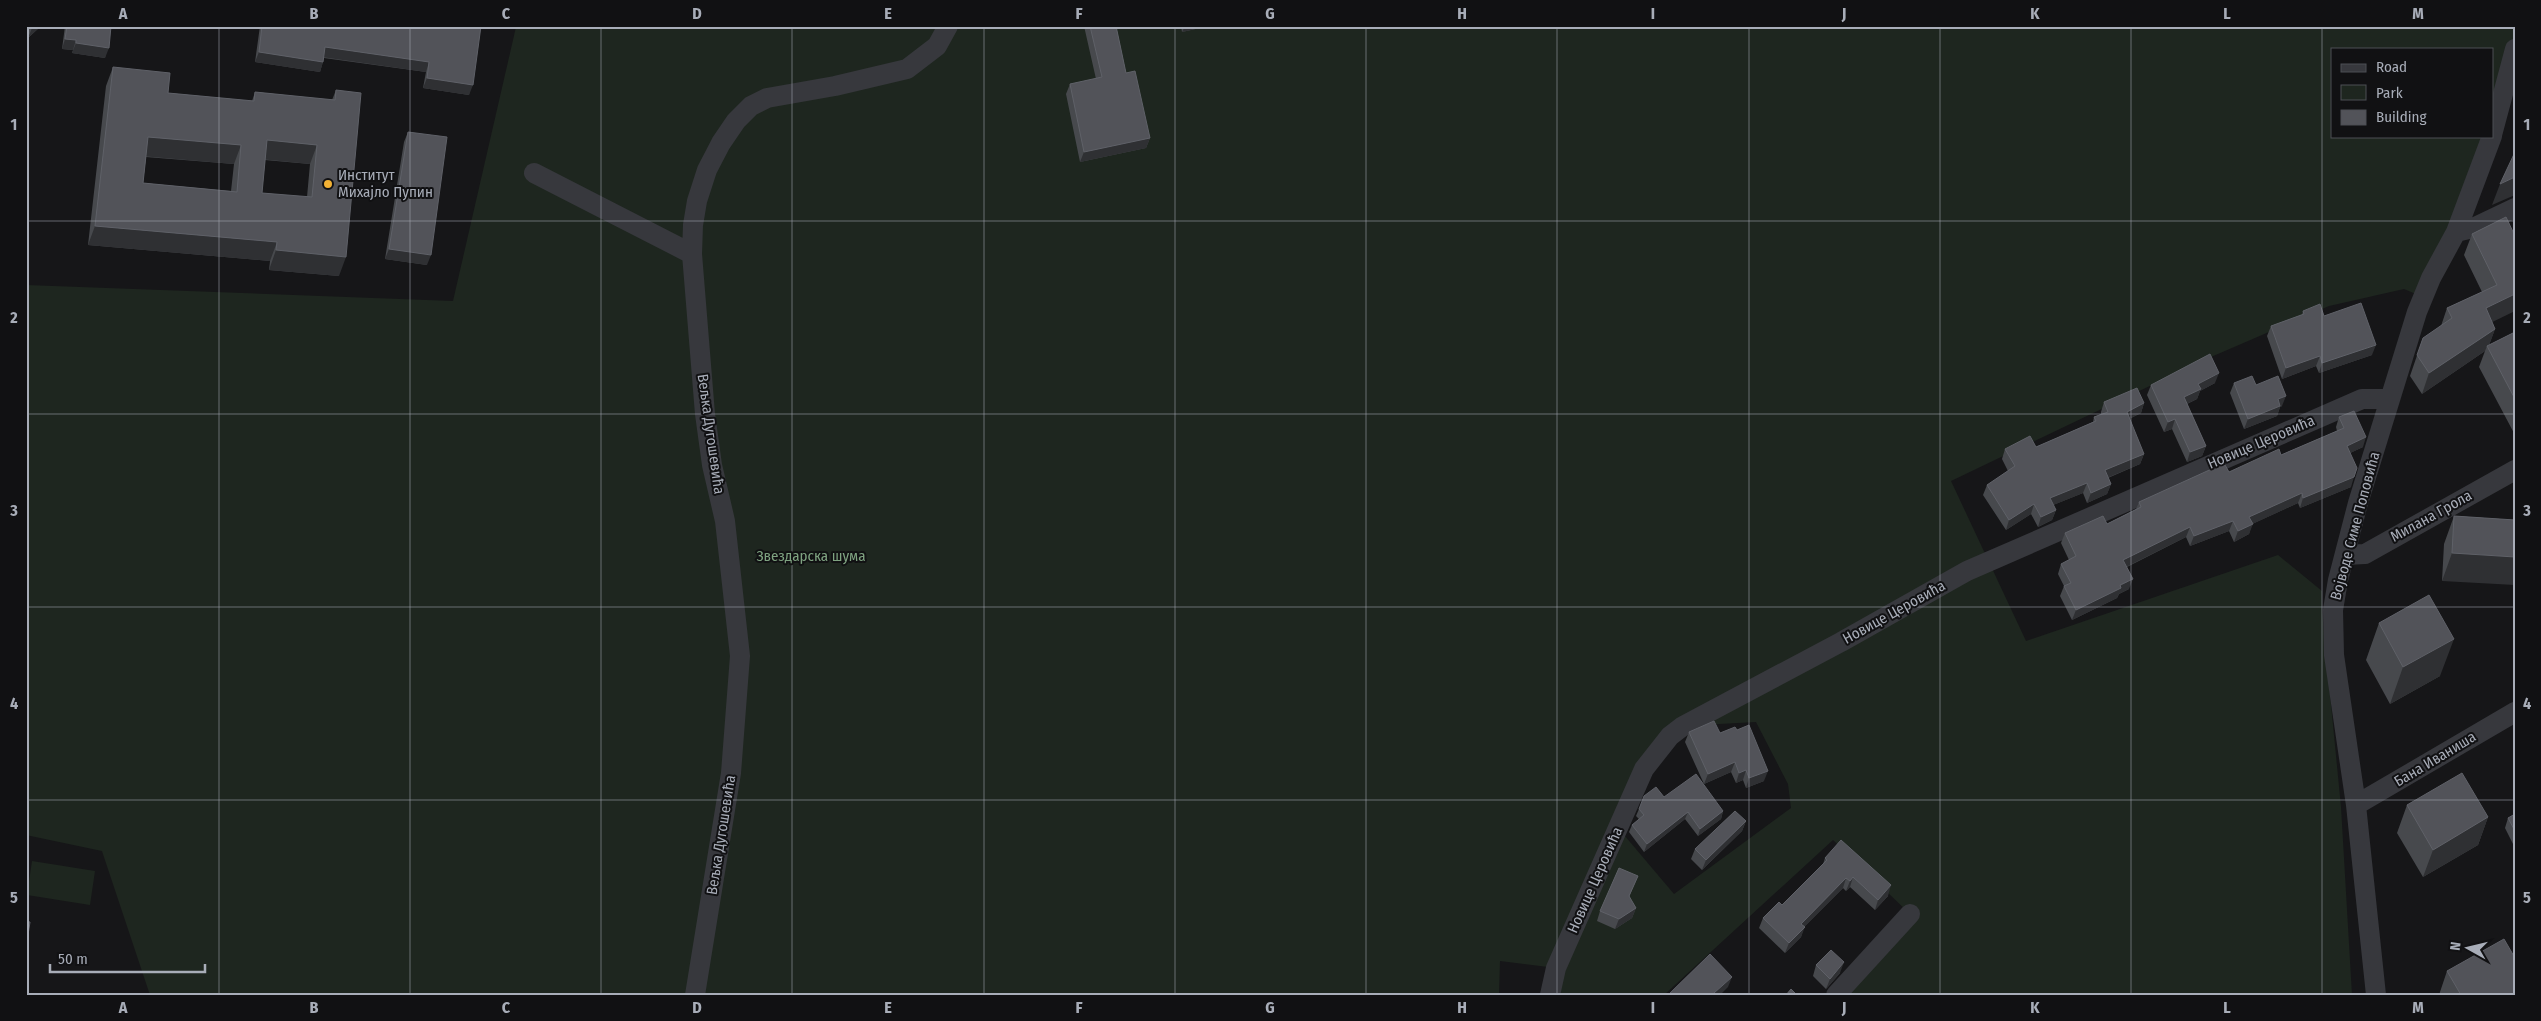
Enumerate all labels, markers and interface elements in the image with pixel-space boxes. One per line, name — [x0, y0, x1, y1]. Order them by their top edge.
text: A — [118, 4, 128, 23]
text: B — [310, 4, 319, 23]
text: C — [502, 4, 511, 23]
text: D — [692, 4, 702, 23]
text: E — [884, 4, 892, 23]
text: F — [1075, 4, 1083, 23]
text: G — [1265, 4, 1275, 23]
text: H — [1457, 4, 1467, 23]
text: I — [1651, 4, 1655, 23]
text: J — [1841, 4, 1846, 23]
text: K — [2030, 4, 2040, 23]
text: L — [2223, 4, 2231, 23]
text: M — [2412, 4, 2424, 23]
legend — [2331, 48, 2494, 138]
text: Road — [2376, 58, 2407, 76]
text: Park — [2376, 84, 2403, 102]
text: Building — [2376, 108, 2427, 126]
text: 1 — [11, 115, 17, 134]
text: 1 — [2524, 115, 2530, 134]
place label: Институт Михајло Пупин — [338, 166, 433, 201]
marker: Институт Михајло Пупин — [322, 178, 334, 190]
text: 2 — [9, 308, 18, 327]
text: 2 — [2522, 308, 2531, 327]
street label: Вељка Дугошевића — [694, 373, 728, 495]
street label: Новице Церовића — [2205, 411, 2317, 473]
street label: Војводе Симе Поповића — [2327, 450, 2383, 602]
street label: Милана Грола — [2387, 486, 2475, 546]
text: 3 — [9, 501, 18, 520]
text: 3 — [2522, 501, 2531, 520]
park label: Звездарска шума — [756, 547, 866, 565]
street label: Новице Церовића — [1840, 576, 1948, 648]
text: 4 — [10, 694, 18, 713]
text: 4 — [2523, 694, 2531, 713]
street label: Бана Иваниша — [2391, 728, 2479, 790]
street label: Вељка Дугошевића — [703, 774, 739, 896]
street label: Новице Церовића — [1563, 824, 1627, 936]
text: 5 — [10, 888, 18, 907]
text: 5 — [2523, 888, 2531, 907]
north arrow — [2444, 924, 2494, 974]
scale bar — [50, 941, 205, 973]
text: N — [2447, 941, 2465, 952]
text: 50 m — [58, 950, 88, 968]
text: A — [118, 998, 128, 1017]
text: B — [310, 998, 319, 1017]
text: C — [502, 998, 511, 1017]
text: D — [692, 998, 702, 1017]
text: E — [884, 998, 892, 1017]
text: F — [1075, 998, 1083, 1017]
text: G — [1265, 998, 1275, 1017]
text: H — [1457, 998, 1467, 1017]
text: I — [1651, 998, 1655, 1017]
text: J — [1841, 998, 1846, 1017]
text: K — [2030, 998, 2040, 1017]
text: L — [2223, 998, 2231, 1017]
text: M — [2412, 998, 2424, 1017]

